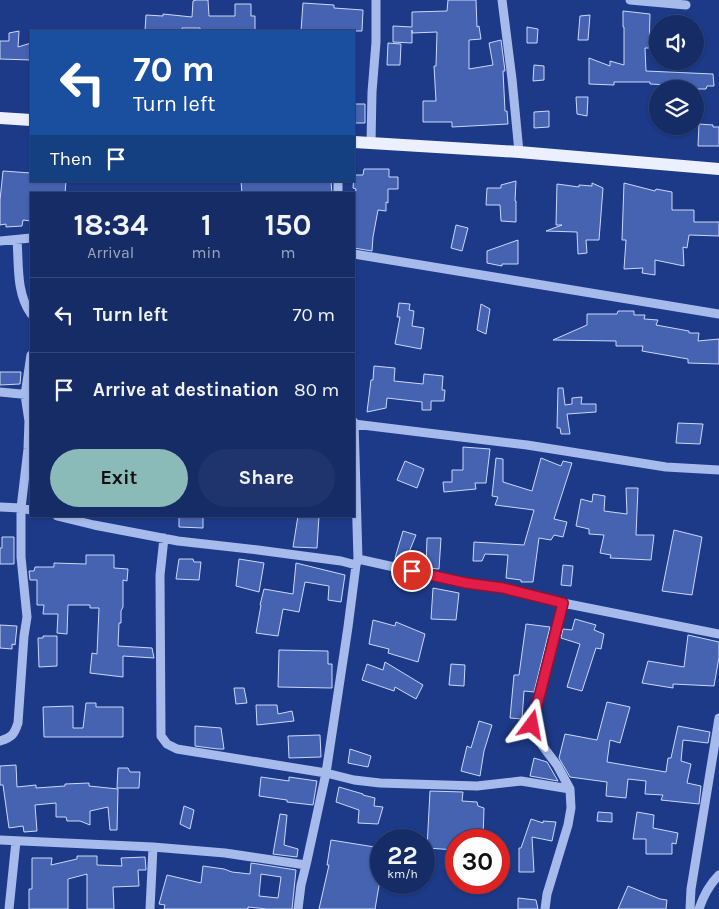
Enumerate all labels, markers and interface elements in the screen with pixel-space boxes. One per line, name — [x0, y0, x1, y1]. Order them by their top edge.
map controls — [649, 15, 704, 135]
button: sound — [649, 15, 704, 70]
text: 70 m — [133, 49, 215, 90]
icon: left — [50, 50, 115, 115]
button: layers — [649, 80, 704, 135]
text: Turn left — [133, 91, 216, 117]
icon: arrive — [102, 145, 130, 173]
text: Then — [50, 148, 92, 170]
text: 18:34 — [73, 207, 148, 243]
text: 1 — [201, 207, 212, 243]
text: 150 — [264, 207, 312, 243]
text: Arrival — [87, 243, 134, 262]
text: min — [192, 243, 221, 262]
text: m — [280, 243, 295, 262]
icon: left — [50, 301, 78, 329]
text: Turn left — [93, 304, 168, 326]
text: 70 m — [293, 304, 335, 326]
icon: arrive — [50, 376, 78, 404]
text: Arrive at destination — [93, 379, 279, 401]
text: 80 m — [294, 379, 339, 401]
button: Exit — [50, 449, 188, 507]
button: Share — [198, 449, 335, 507]
pin — [391, 550, 433, 592]
icon: arrive — [398, 557, 426, 585]
position arrow — [505, 698, 557, 750]
speed limit sign: 30 — [445, 829, 510, 894]
text: 22 — [387, 841, 418, 870]
text: km/h — [387, 867, 418, 881]

